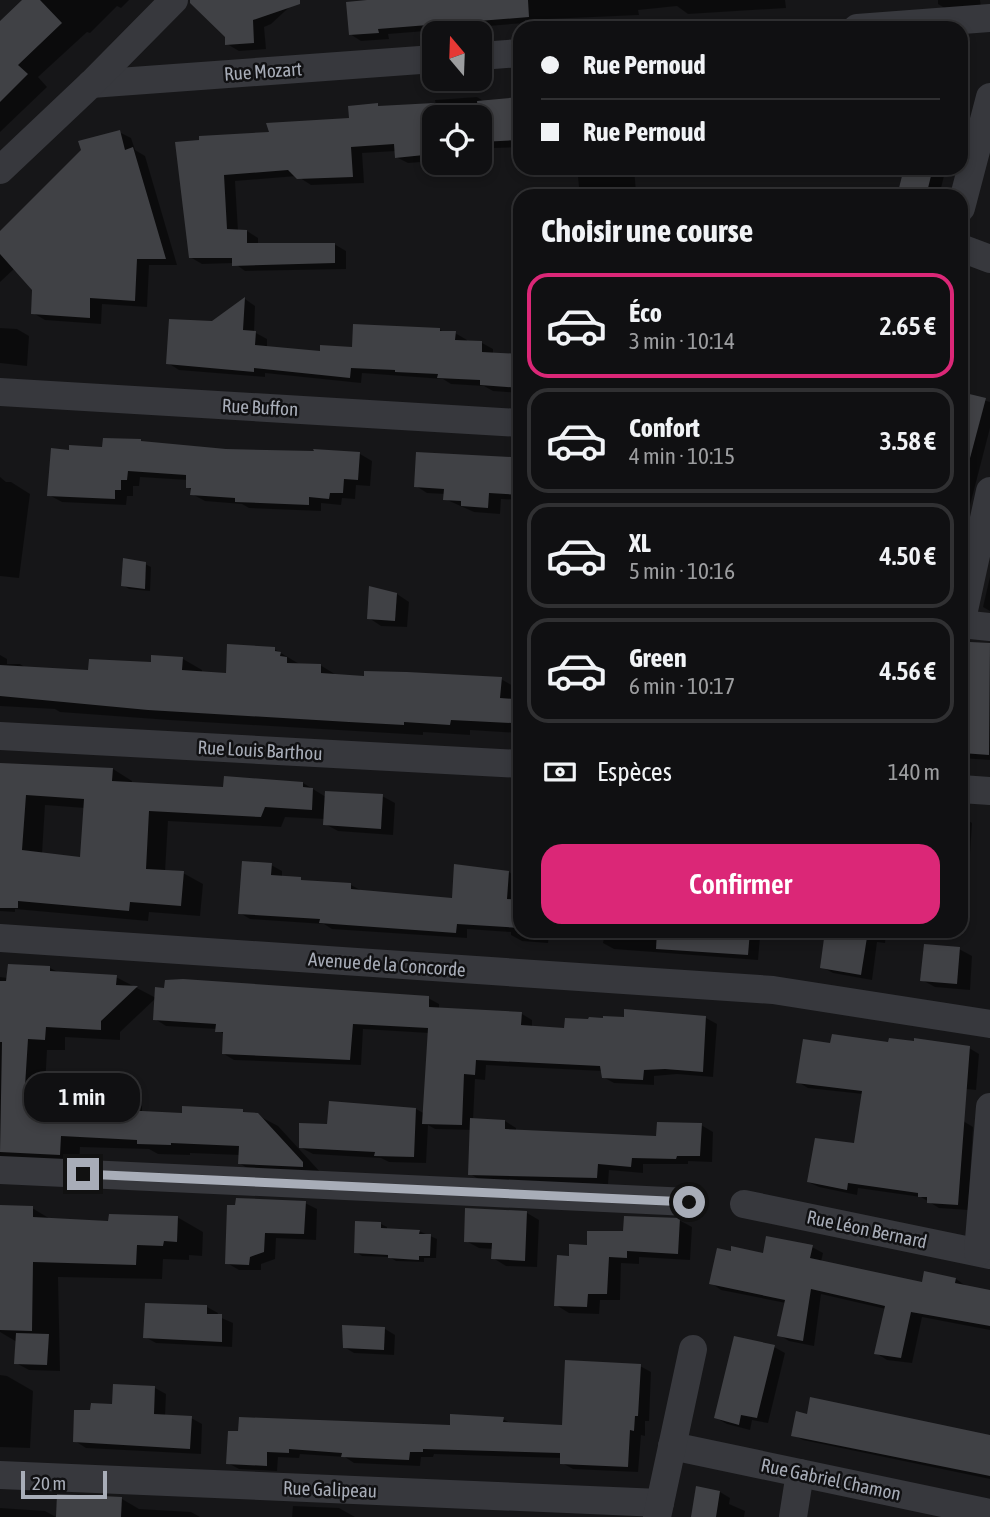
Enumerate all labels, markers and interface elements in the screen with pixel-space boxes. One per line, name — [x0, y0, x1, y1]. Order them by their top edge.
north arrow — [422, 21, 492, 91]
map controls — [422, 21, 492, 175]
text: Rue Pernoud — [583, 50, 706, 80]
street label: Rue Mozart — [223, 57, 303, 85]
button: locate — [422, 105, 492, 175]
text: Rue Pernoud — [583, 117, 706, 147]
text: Choisir une course — [541, 212, 753, 249]
icon: car — [545, 294, 608, 357]
text: Éco — [629, 298, 662, 328]
text: 2.65 € — [879, 311, 936, 341]
text: 3 min · 10:14 — [629, 328, 735, 354]
street label: Rue Buffon — [221, 394, 299, 420]
icon: car — [545, 409, 608, 472]
text: Confort — [629, 413, 700, 443]
text: 3.58 € — [879, 426, 936, 456]
text: 4 min · 10:15 — [629, 443, 735, 469]
icon: car — [545, 524, 608, 587]
text: XL — [629, 528, 651, 558]
text: 4.50 € — [879, 541, 936, 571]
text: 5 min · 10:16 — [629, 558, 735, 584]
icon: car — [545, 639, 608, 702]
text: Green — [629, 643, 687, 673]
text: 4.56 € — [879, 656, 936, 686]
text: 6 min · 10:17 — [629, 673, 735, 699]
street label: Rue Louis Barthou — [197, 736, 323, 764]
icon: cash — [541, 753, 579, 791]
text: Espèces — [597, 757, 672, 787]
text: 140 m — [888, 759, 940, 785]
button: Confirmer — [541, 844, 940, 924]
street label: Avenue de la Concorde — [308, 948, 466, 980]
callout: 1 min — [25, 1072, 141, 1122]
text: 1 min — [59, 1084, 105, 1110]
route end — [67, 1158, 99, 1190]
route start — [673, 1186, 705, 1218]
street label: Rue Léon Bernard — [805, 1206, 929, 1252]
street label: Rue Gabriel Chamon — [759, 1453, 903, 1505]
scale bar — [21, 1468, 107, 1500]
text: 20 m — [32, 1472, 66, 1494]
street label: Rue Galipeau — [283, 1476, 377, 1502]

